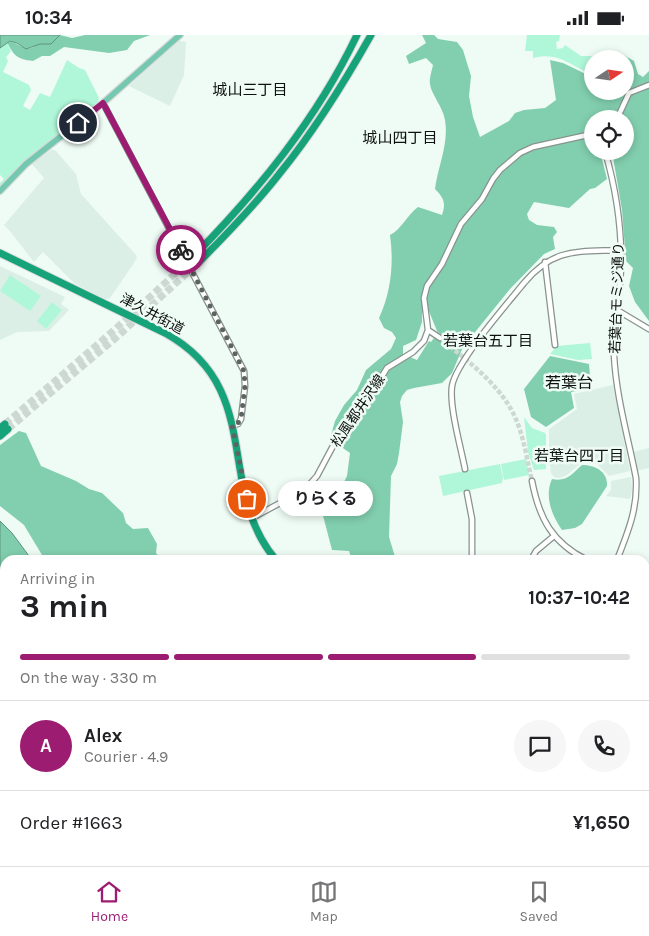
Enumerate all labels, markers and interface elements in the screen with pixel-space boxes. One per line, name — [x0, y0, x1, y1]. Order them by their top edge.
text: 10:34 — [25, 7, 72, 29]
north arrow — [584, 50, 634, 100]
map controls — [584, 50, 634, 160]
district label: 城山三丁目 — [212, 81, 288, 99]
pin — [57, 102, 99, 144]
icon: home — [64, 109, 92, 137]
button: locate — [584, 110, 634, 160]
district label: 城山四丁目 — [362, 129, 438, 147]
courier — [156, 225, 206, 275]
icon: bike — [167, 236, 195, 264]
street label: 若葉台モミジ通り — [607, 242, 627, 354]
street label: 津久井街道 — [117, 290, 187, 338]
district label: 若葉台五丁目 — [443, 332, 533, 350]
street label: 松風都井沢線 — [327, 371, 389, 451]
district label: 若葉台 — [545, 373, 593, 392]
district label: 若葉台四丁目 — [534, 447, 624, 465]
pin — [226, 478, 268, 520]
callout: りらくる — [277, 481, 372, 517]
icon: bag — [233, 485, 261, 513]
text: りらくる — [294, 489, 357, 508]
text: Arriving in — [20, 569, 95, 588]
text: 10:37–10:42 — [528, 587, 630, 609]
text: 3 min — [20, 588, 109, 625]
text: On the way · 330 m — [20, 668, 157, 687]
button: chat — [514, 720, 566, 772]
button: phone — [578, 720, 630, 772]
text: Alex — [84, 725, 122, 747]
text: A — [40, 735, 52, 757]
text: Courier · 4.9 — [84, 747, 168, 766]
text: Order #1663 — [20, 812, 123, 834]
text: ¥1,650 — [573, 812, 630, 834]
tab: Home — [91, 878, 128, 925]
tab: Map — [310, 878, 338, 925]
tab: Saved — [519, 878, 558, 925]

